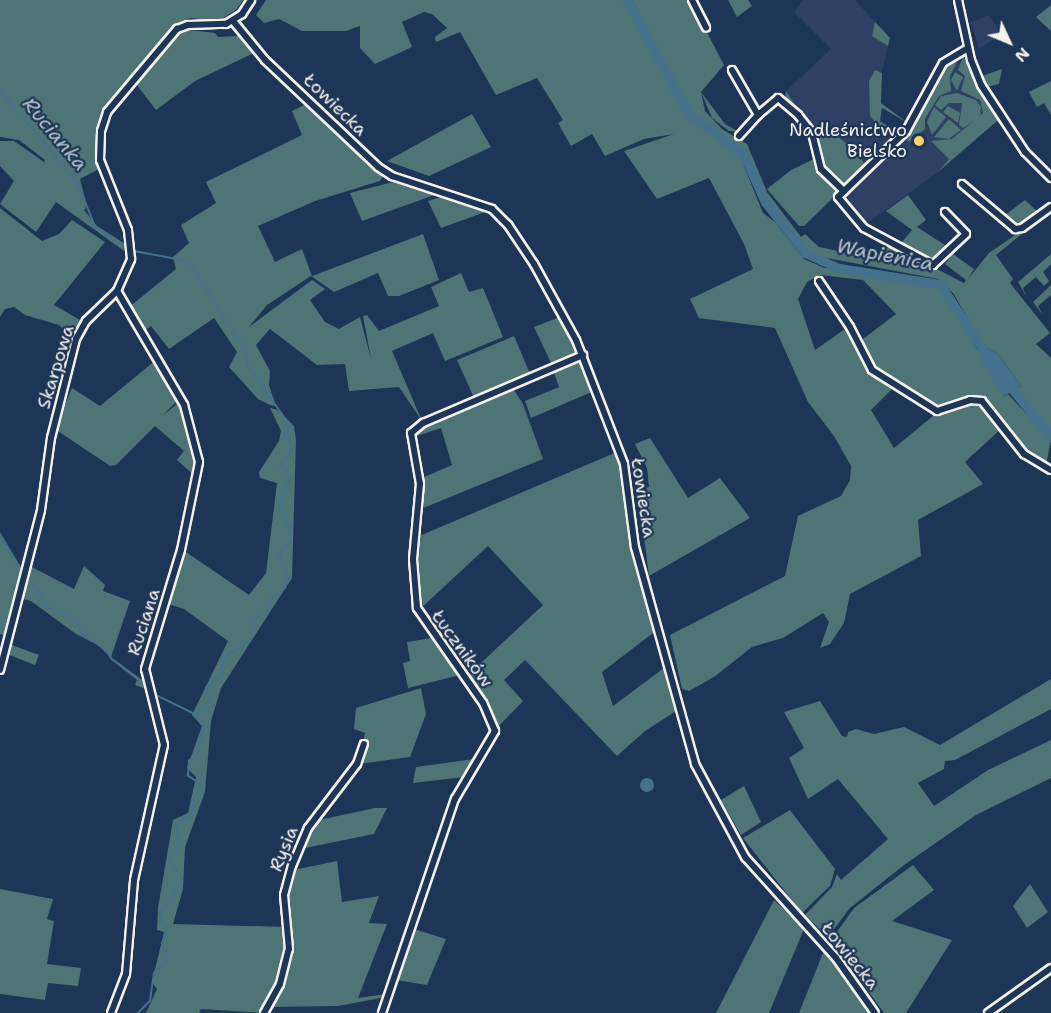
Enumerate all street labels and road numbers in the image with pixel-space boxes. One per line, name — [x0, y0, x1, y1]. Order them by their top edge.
street label: Łowiecka — [299, 69, 371, 141]
street label: Skarpowa — [33, 323, 79, 411]
street label: Łowiecka — [626, 457, 660, 539]
street label: Ruciana — [123, 586, 165, 658]
street label: Łuczników — [427, 606, 497, 692]
street label: Rysia — [265, 823, 303, 875]
street label: Łowiecka — [816, 918, 884, 994]

